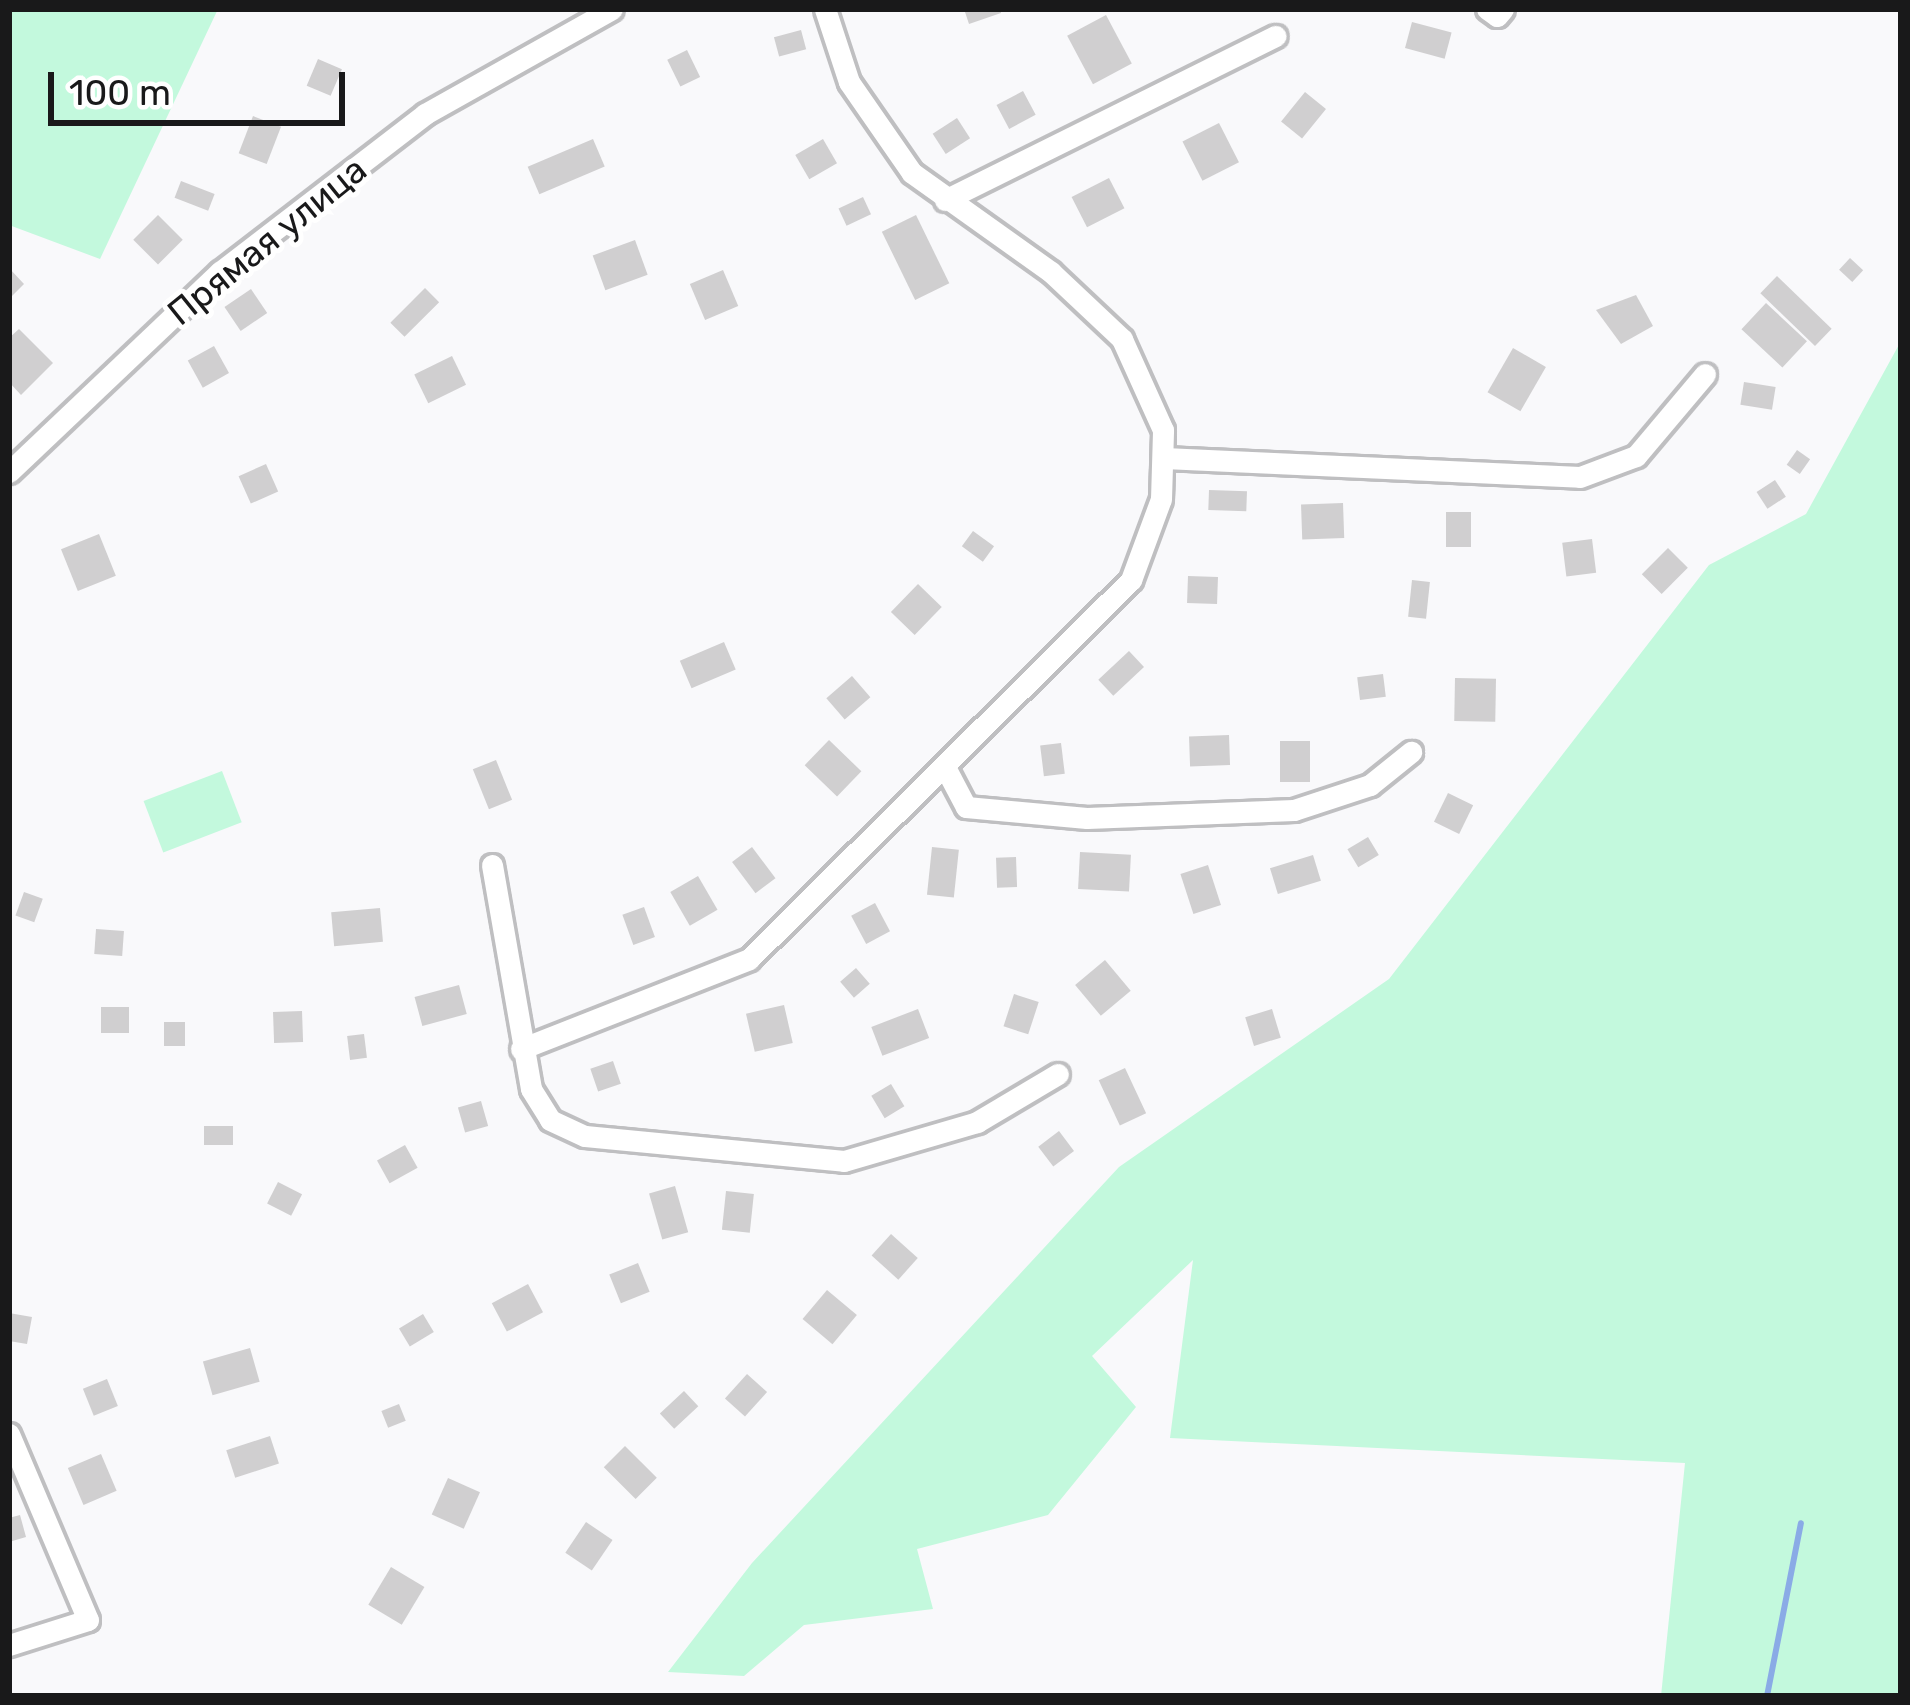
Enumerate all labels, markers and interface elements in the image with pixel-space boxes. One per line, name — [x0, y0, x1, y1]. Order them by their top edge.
scale bar — [54, 48, 351, 122]
text: 100 m — [69, 71, 171, 114]
street label: Прямая улица — [159, 148, 375, 334]

